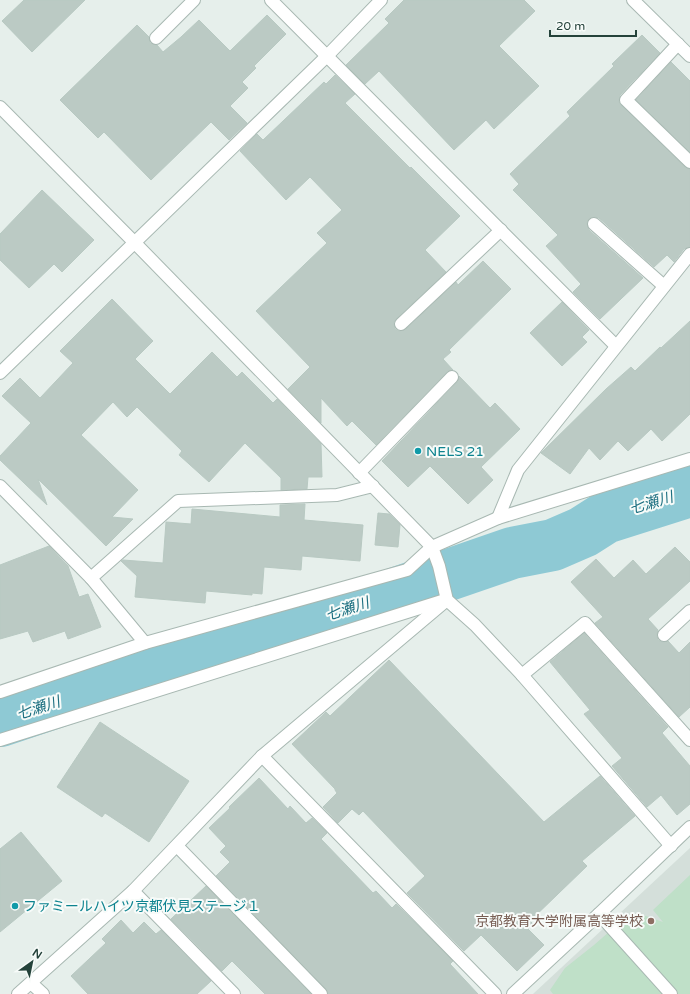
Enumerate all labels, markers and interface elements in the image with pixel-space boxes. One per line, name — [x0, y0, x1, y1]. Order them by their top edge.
scale bar — [550, 12, 636, 38]
text: 20 m — [556, 19, 585, 33]
place label: NELS 21 — [426, 443, 484, 460]
marker: NELS 21 — [413, 446, 423, 456]
water label: 七瀬川 — [627, 487, 677, 518]
water label: 七瀬川 — [323, 593, 373, 625]
water label: 七瀬川 — [14, 692, 64, 724]
place label: ファミールハイツ京都伏見ステージ１ — [23, 898, 260, 915]
marker: ファミールハイツ京都伏見ステージ１ — [10, 901, 20, 911]
place label: 京都教育大学附属高等学校 — [475, 913, 643, 930]
marker: 京都教育大学附属高等学校 — [646, 916, 656, 926]
north arrow — [12, 942, 52, 982]
text: N — [30, 946, 44, 962]

